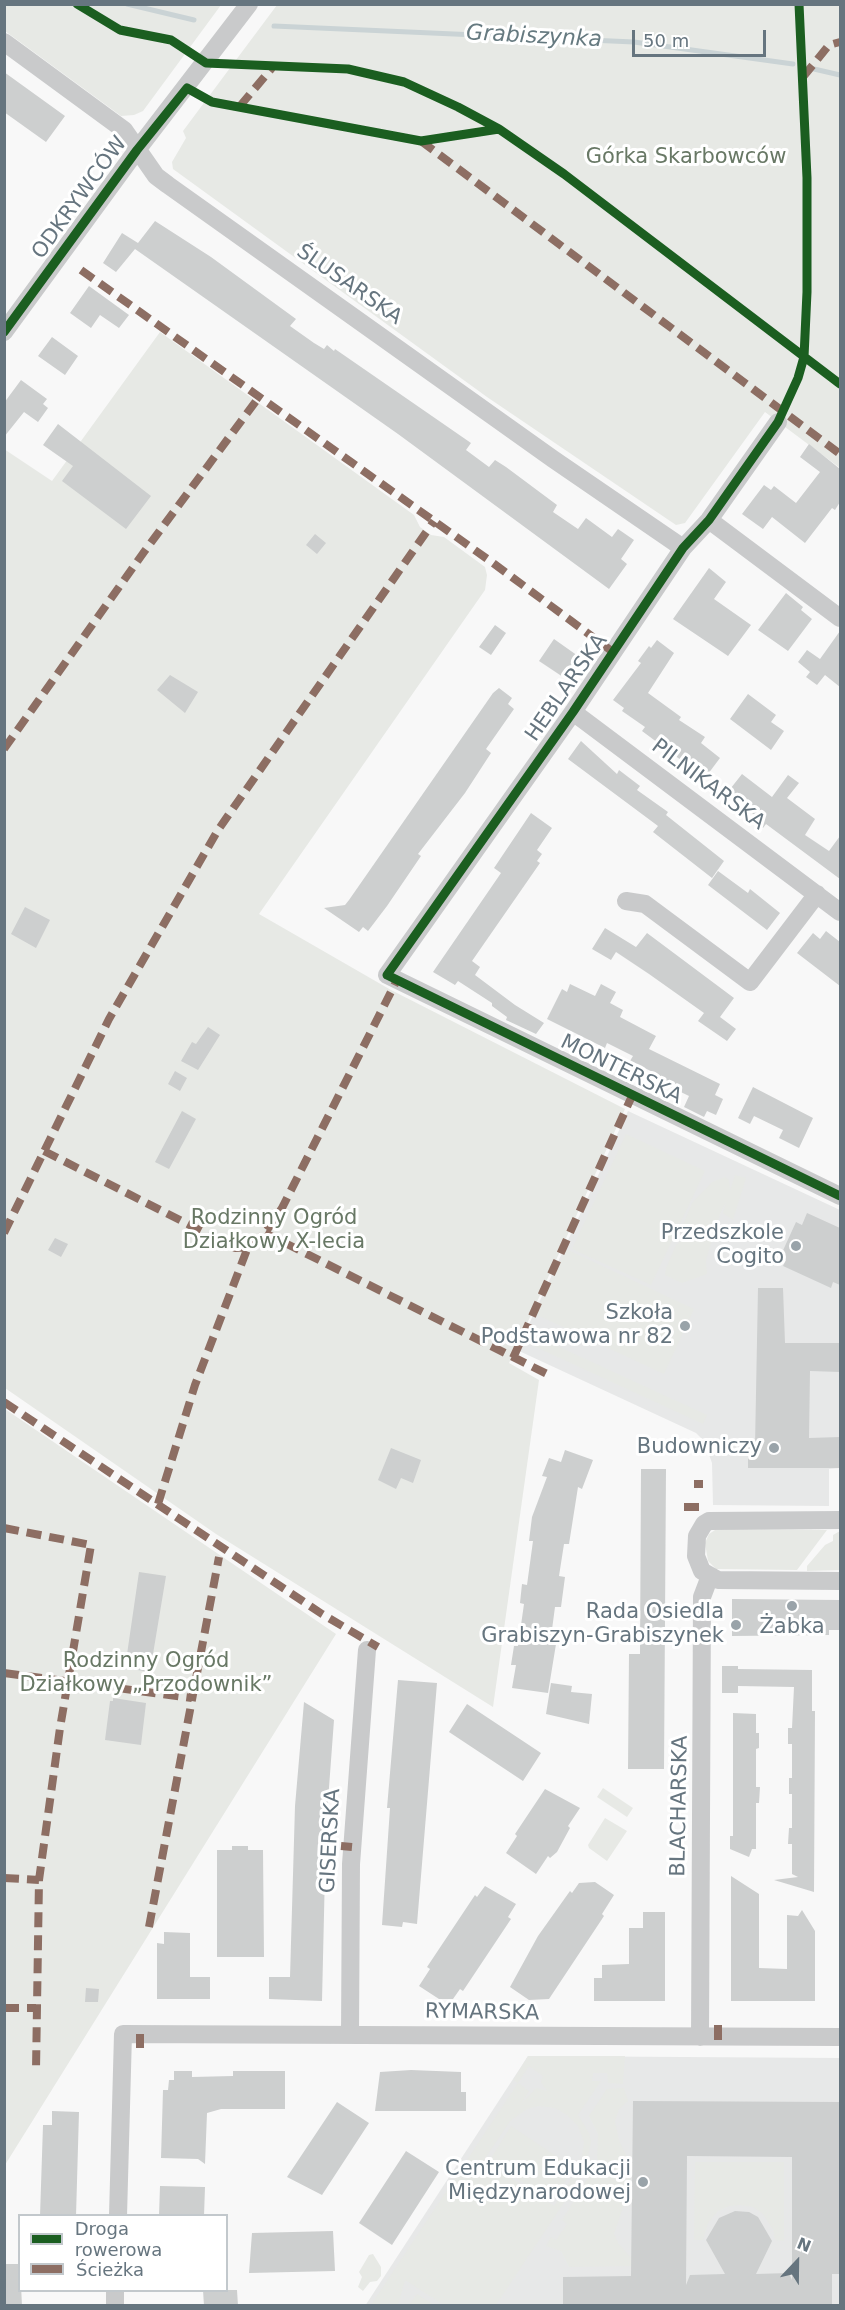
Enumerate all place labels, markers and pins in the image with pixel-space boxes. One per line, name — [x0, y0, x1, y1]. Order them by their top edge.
place label: Przedszkole Cogito — [661, 1221, 784, 1271]
marker: Przedszkole Cogito — [789, 1239, 803, 1253]
place label: Szkoła Podstawowa nr 82 — [481, 1301, 673, 1351]
marker: Szkoła Podstawowa nr 82 — [678, 1319, 692, 1333]
place label: Budowniczy — [637, 1435, 762, 1461]
marker: Budowniczy — [767, 1441, 781, 1455]
marker: Żabka — [785, 1599, 799, 1613]
place label: Rada Osiedla Grabiszyn-Grabiszynek — [481, 1600, 724, 1650]
place label: Żabka — [759, 1615, 825, 1641]
marker: Rada Osiedla Grabiszyn-Grabiszynek — [729, 1618, 743, 1632]
place label: Centrum Edukacji Międzynarodowej — [445, 2157, 631, 2207]
marker: Centrum Edukacji Międzynarodowej — [636, 2175, 650, 2189]

